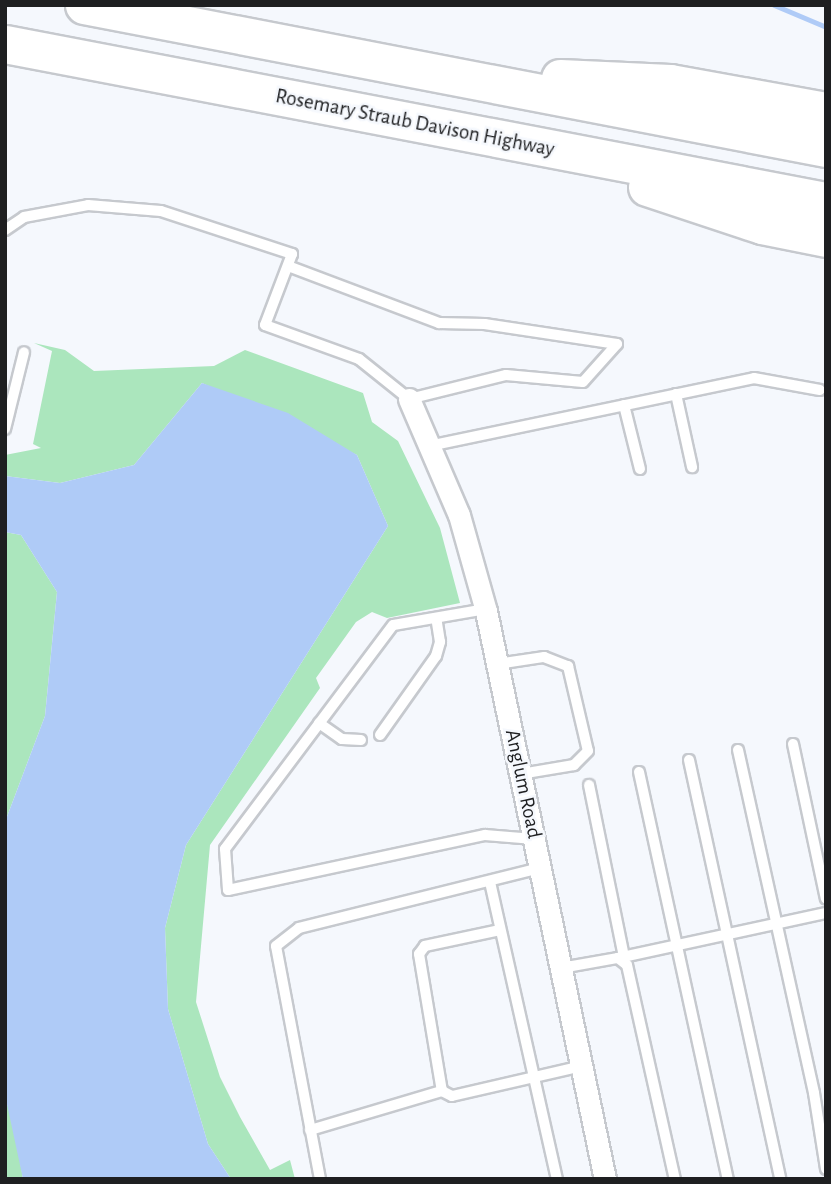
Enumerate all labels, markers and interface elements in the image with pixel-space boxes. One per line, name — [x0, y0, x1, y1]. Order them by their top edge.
street label: Rosemary Straub Davison Highway — [273, 84, 557, 162]
street label: Anglum Road — [499, 727, 547, 841]

